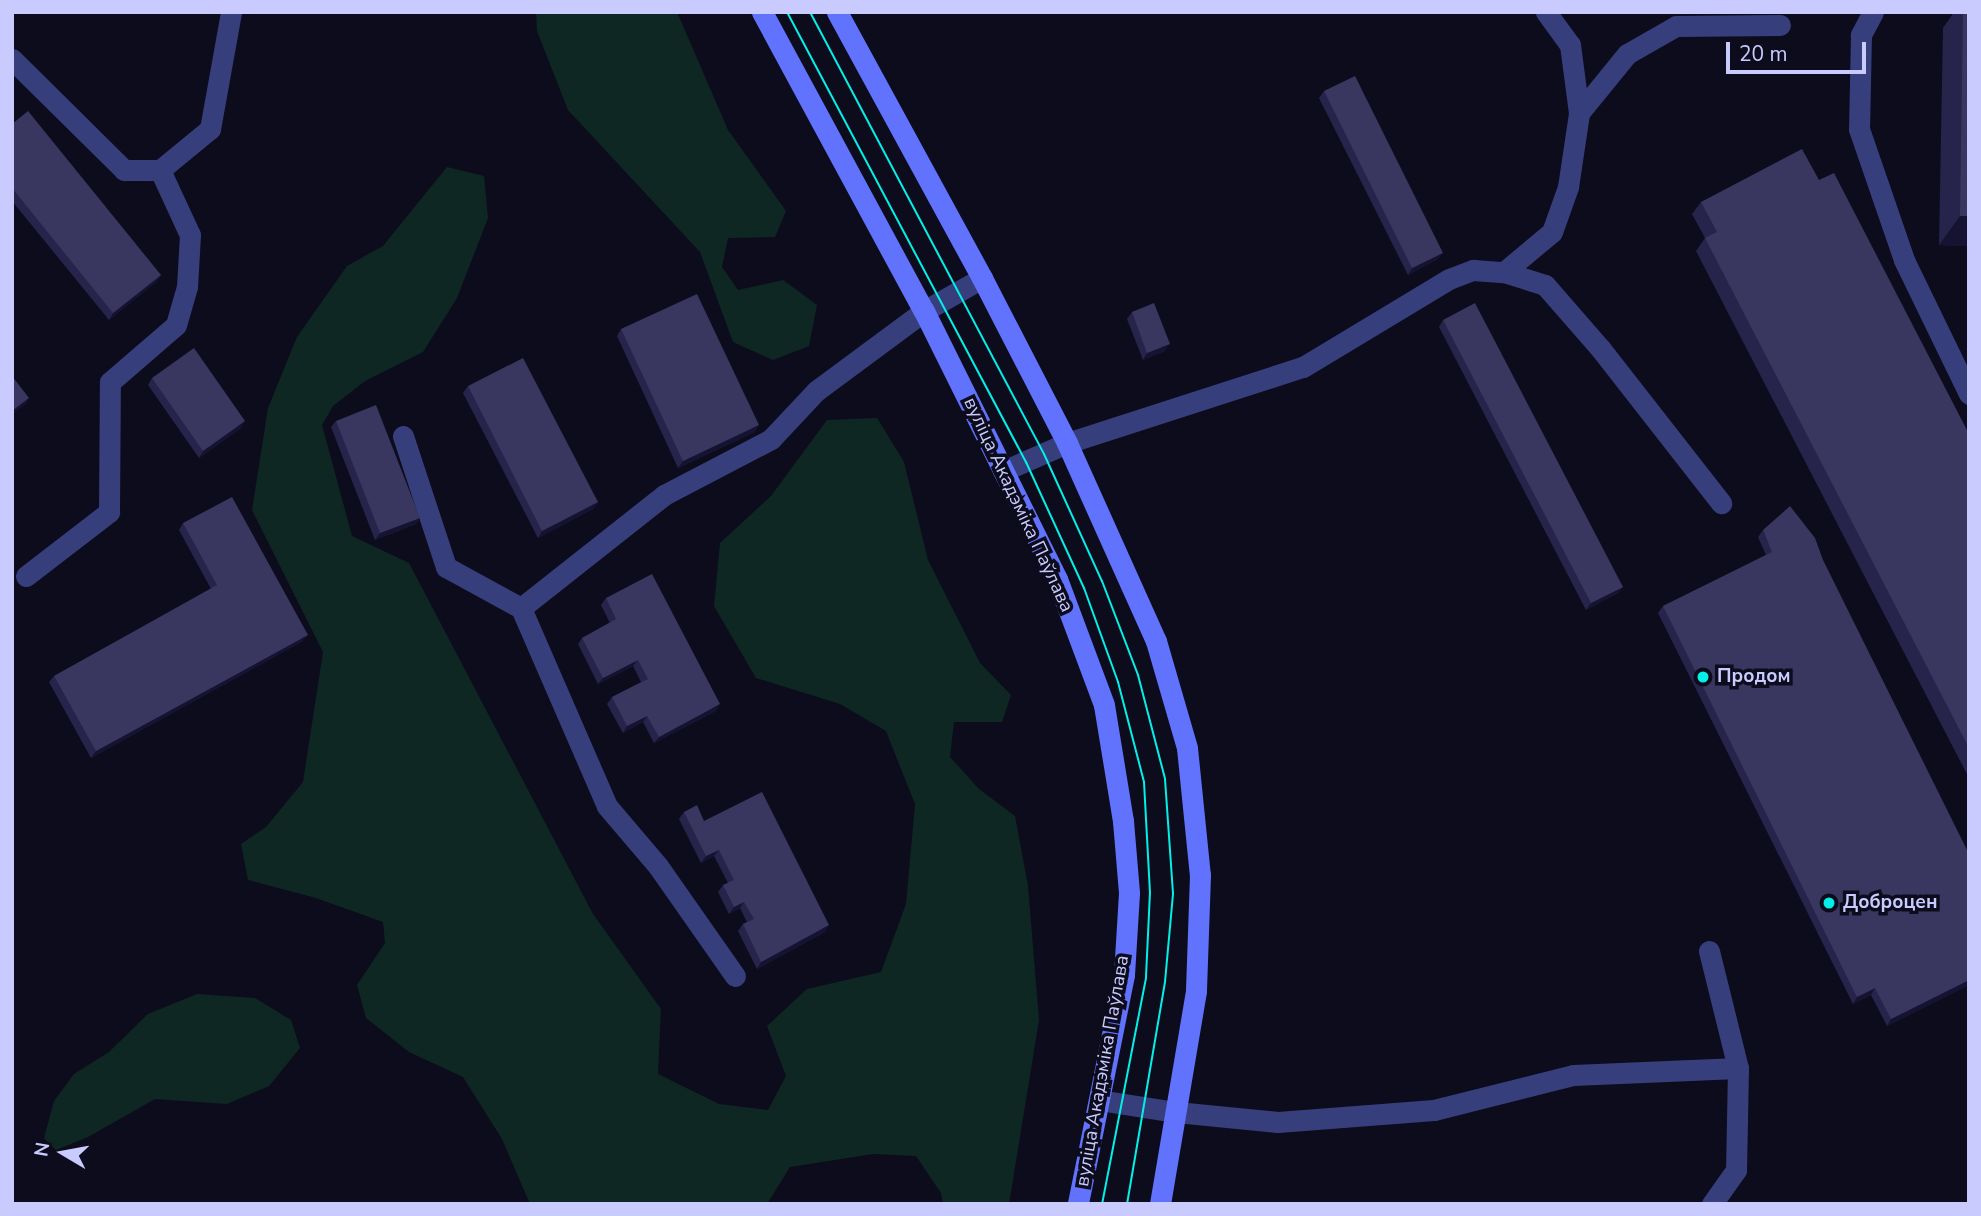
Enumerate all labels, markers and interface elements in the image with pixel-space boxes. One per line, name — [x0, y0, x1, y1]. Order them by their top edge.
scale bar — [1729, 28, 1869, 72]
text: 20 m — [1739, 40, 1788, 68]
street label: вуліца Акадэміка Паўлава — [958, 394, 1078, 616]
place label: Продом — [1717, 666, 1790, 688]
marker: Продом — [1695, 669, 1711, 685]
place label: Доброцен — [1843, 892, 1937, 914]
marker: Доброцен — [1821, 895, 1837, 911]
street label: вуліца Акадэміка Паўлава — [1071, 954, 1135, 1188]
north arrow — [28, 1118, 98, 1188]
text: N — [28, 1140, 56, 1159]

